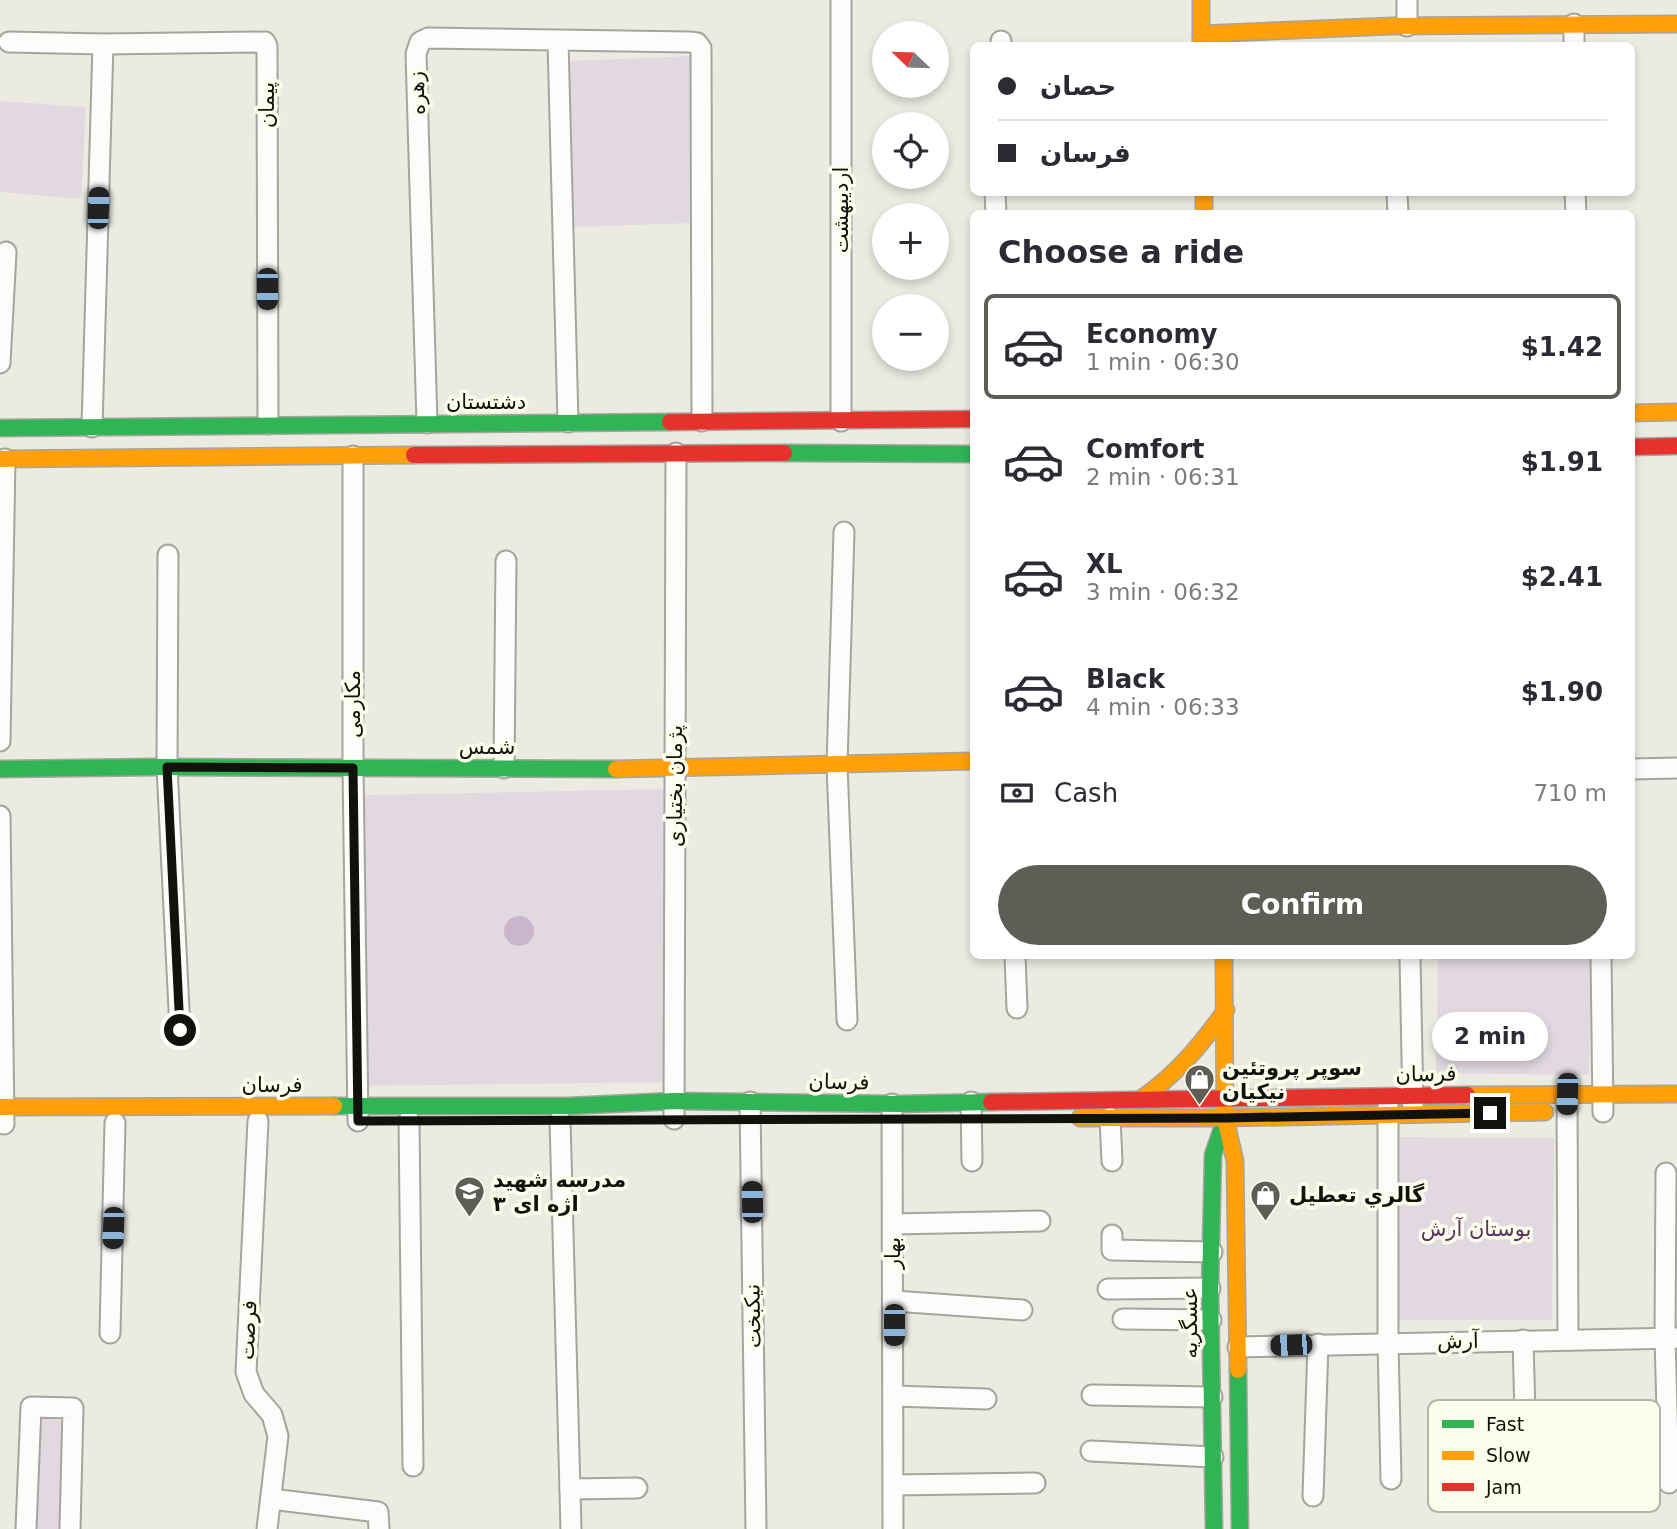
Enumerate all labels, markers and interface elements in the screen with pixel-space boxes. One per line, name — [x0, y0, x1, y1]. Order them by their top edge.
north arrow — [872, 21, 948, 98]
map controls — [872, 21, 949, 371]
street label: زهره — [404, 71, 430, 115]
text: حصان — [1040, 71, 1116, 101]
street label: پیمان — [255, 82, 279, 128]
button: locate — [872, 112, 949, 189]
text: فرسان — [1040, 138, 1131, 168]
street label: اردیبهشت — [829, 167, 853, 253]
car — [87, 187, 110, 229]
button: + — [872, 203, 949, 280]
text: Choose a ride — [998, 233, 1244, 271]
car — [257, 268, 278, 310]
button: − — [872, 294, 949, 371]
icon: car — [1002, 315, 1065, 378]
text: Economy — [1086, 319, 1217, 349]
text: $1.42 — [1521, 332, 1603, 362]
text: 1 min · 06:30 — [1086, 349, 1240, 375]
street label: دشتستان — [446, 390, 526, 414]
icon: car — [1002, 430, 1065, 493]
text: Comfort — [1086, 434, 1204, 464]
text: $1.91 — [1521, 447, 1603, 477]
text: 2 min · 06:31 — [1086, 464, 1240, 490]
icon: car — [1002, 545, 1065, 608]
text: XL — [1086, 549, 1123, 579]
text: $2.41 — [1521, 562, 1603, 592]
text: 3 min · 06:32 — [1086, 579, 1240, 605]
icon: car — [1002, 660, 1065, 723]
text: Black — [1086, 664, 1165, 694]
street label: مکارمی — [341, 670, 365, 738]
text: $1.90 — [1521, 677, 1603, 707]
text: 4 min · 06:33 — [1086, 694, 1240, 720]
street label: پژمان بختیاری — [663, 725, 687, 847]
street label: شمس — [459, 735, 515, 759]
icon: cash — [998, 774, 1036, 812]
text: Cash — [1054, 778, 1118, 808]
text: 710 m — [1533, 780, 1607, 806]
button: Confirm — [998, 865, 1607, 945]
callout: 2 min — [1432, 1012, 1548, 1060]
route start — [164, 1014, 196, 1046]
text: 2 min — [1454, 1023, 1526, 1049]
place label: سوپر پروتئین نیکیان — [1222, 1056, 1362, 1104]
street label: فرسان — [1395, 1061, 1457, 1087]
shop icon: سوپر پروتئین نیکیان — [1182, 1063, 1216, 1107]
street label: فرسان — [808, 1069, 870, 1095]
street label: فرسان — [241, 1073, 303, 1097]
car — [1556, 1073, 1579, 1115]
route end — [1474, 1097, 1506, 1129]
place label: مدرسه شهید اژه ای ۳ — [493, 1168, 626, 1216]
school or university icon: مدرسه شهید اژه ای ۳ — [453, 1175, 487, 1219]
shop icon: گالري تعطيل — [1249, 1178, 1283, 1222]
car — [742, 1181, 763, 1223]
place label: گالري تعطيل — [1289, 1182, 1425, 1208]
car — [102, 1207, 125, 1249]
park label: بوستان آرش — [1421, 1216, 1531, 1241]
street label: بهار — [881, 1237, 905, 1270]
street label: نیکبخت — [740, 1284, 766, 1348]
street label: عسگریه — [1178, 1287, 1202, 1359]
street label: فرصت — [234, 1299, 262, 1361]
car — [884, 1304, 905, 1346]
street label: آرش — [1437, 1328, 1480, 1353]
car — [1270, 1334, 1313, 1356]
legend — [1428, 1400, 1660, 1512]
text: Fast — [1486, 1413, 1524, 1435]
text: Slow — [1486, 1444, 1531, 1466]
text: Jam — [1485, 1476, 1522, 1498]

